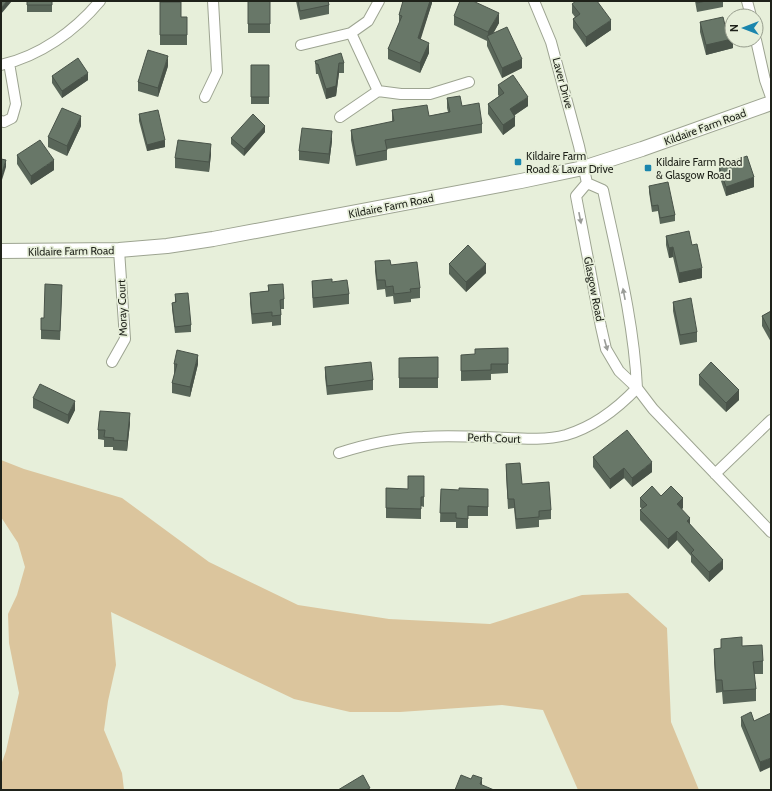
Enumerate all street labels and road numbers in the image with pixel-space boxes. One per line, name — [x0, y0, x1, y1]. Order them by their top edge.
street label: Laver Drive — [549, 56, 577, 110]
street label: Kildaire Farm Road — [662, 106, 748, 148]
street label: Kildaire Farm Road — [347, 191, 435, 221]
street label: Kildaire Farm Road — [28, 243, 114, 259]
street label: Glasgow Road — [581, 255, 607, 323]
street label: Moray Court — [114, 279, 130, 337]
street label: Perth Court — [467, 430, 521, 446]

